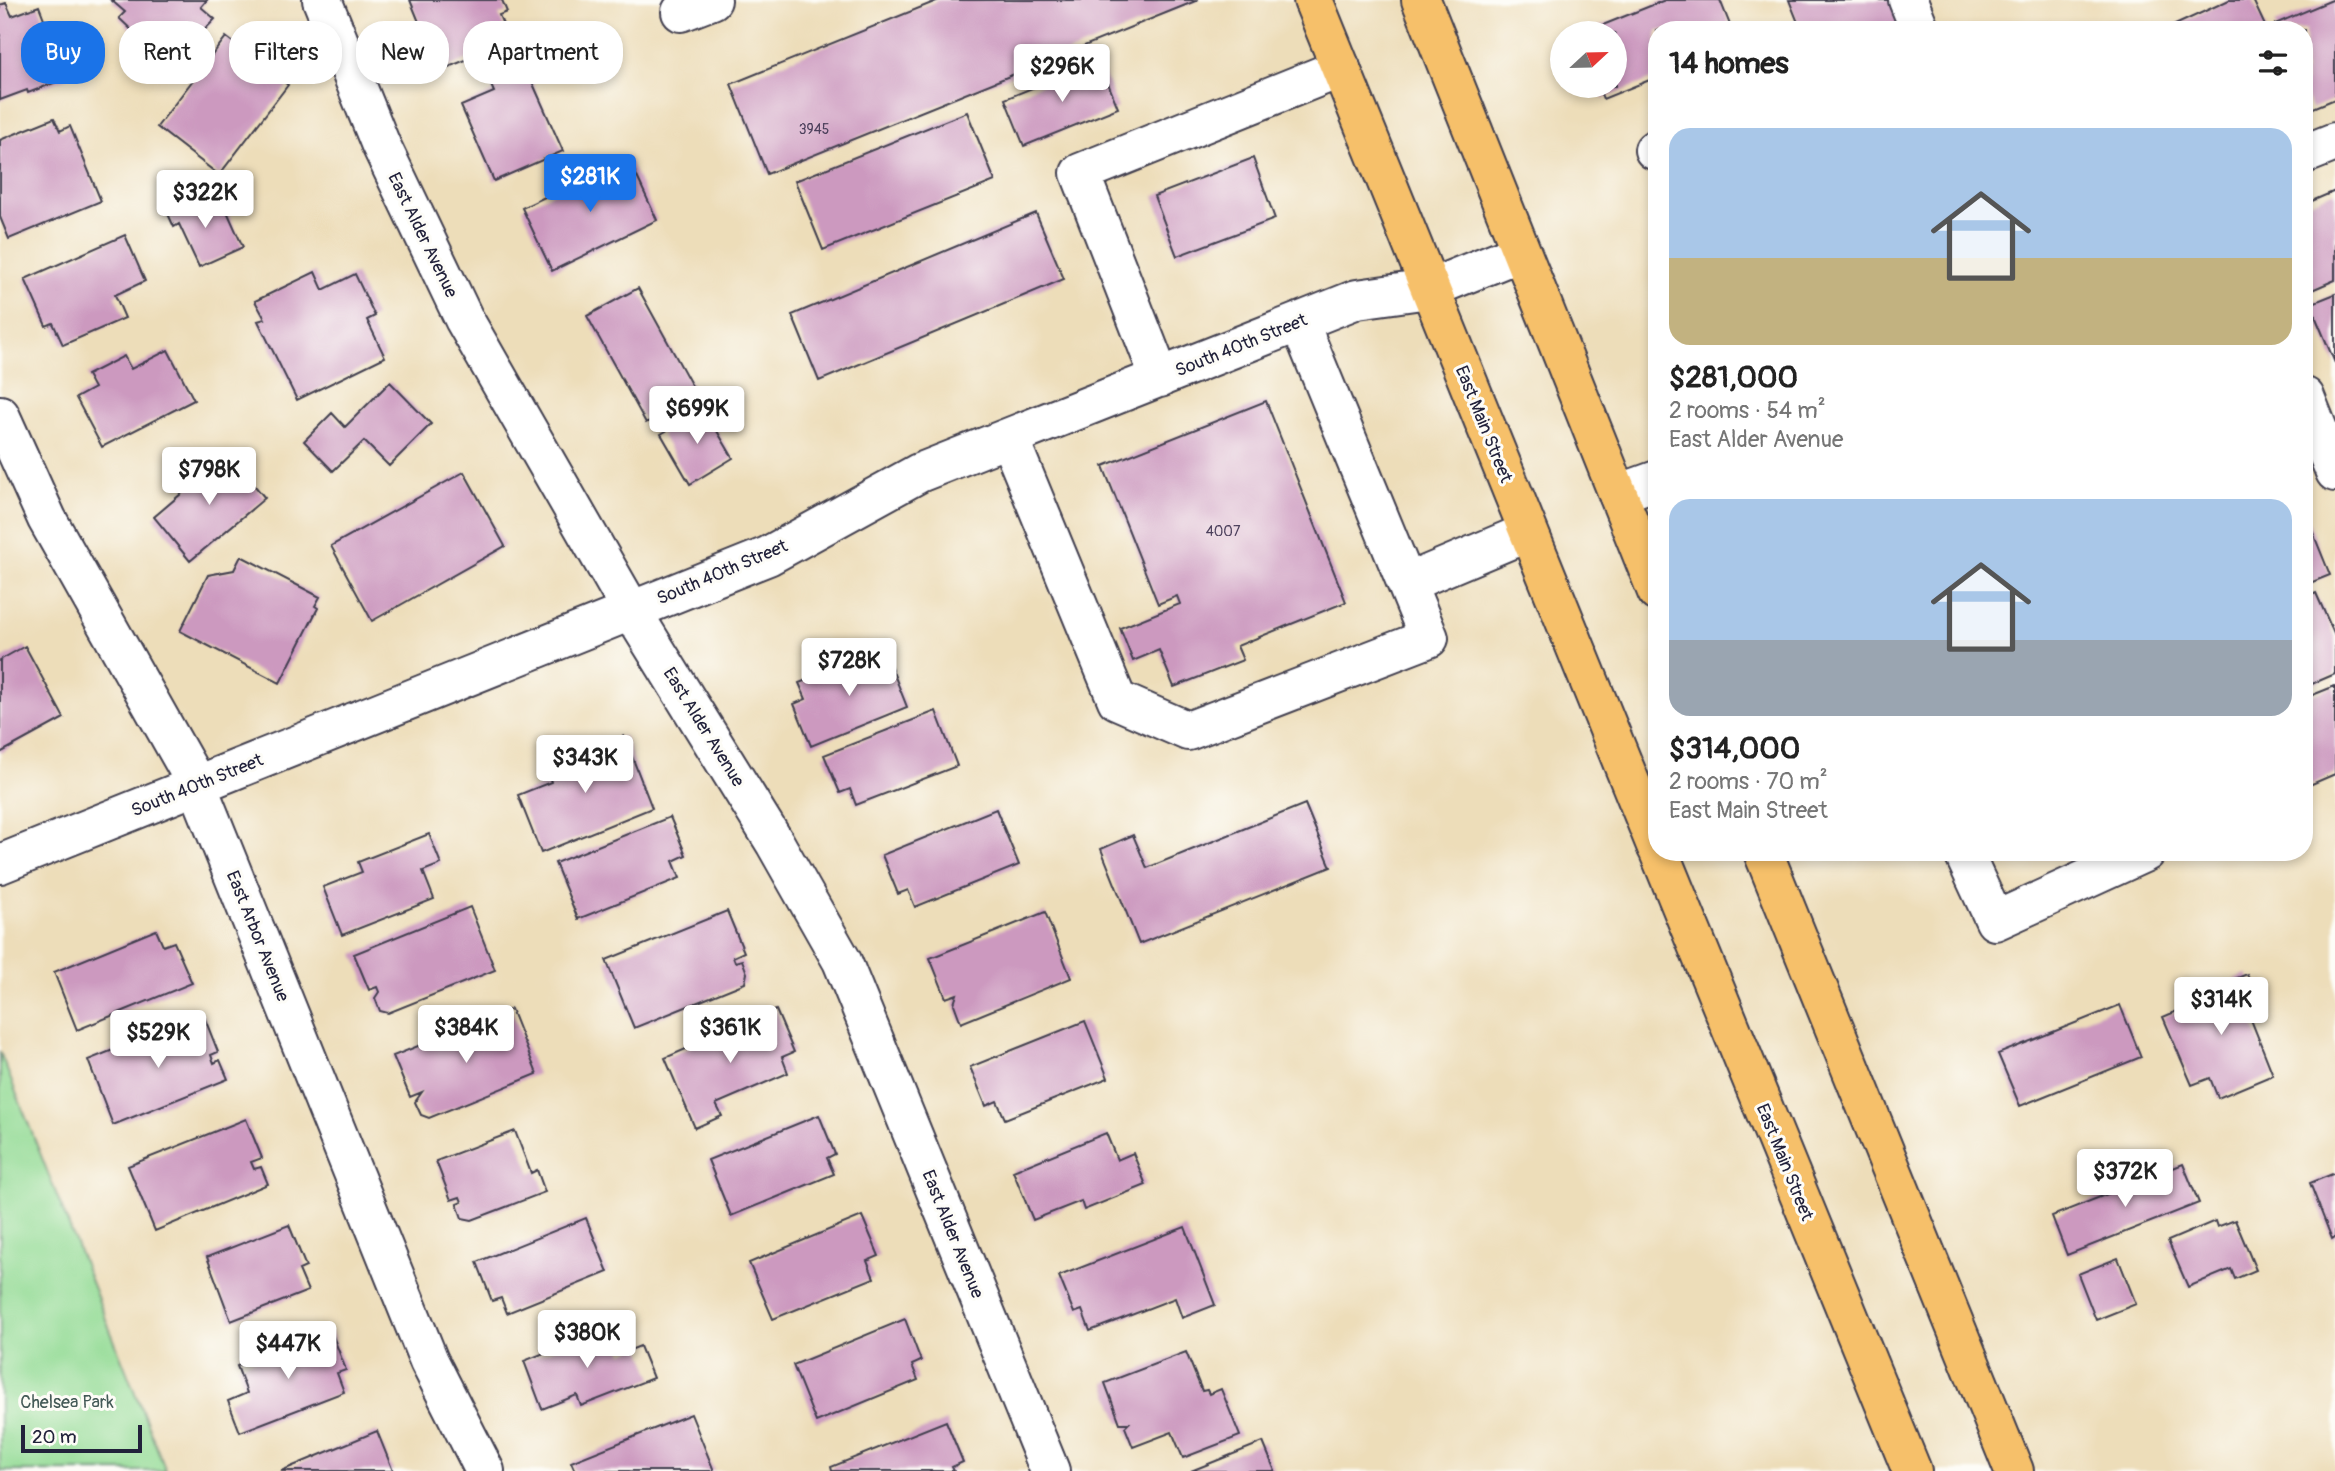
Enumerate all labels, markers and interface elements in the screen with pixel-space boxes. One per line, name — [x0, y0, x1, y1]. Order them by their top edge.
chip: Buy — [21, 21, 105, 84]
chip: Rent — [119, 21, 215, 84]
chip: Filters — [229, 21, 342, 84]
chip: New — [356, 21, 449, 84]
chip: Apartment — [463, 21, 623, 84]
north arrow — [1550, 21, 1628, 98]
map controls — [1550, 21, 1627, 98]
pin: $296K — [1013, 44, 1111, 104]
icon: filters — [2254, 44, 2292, 82]
text: 14 homes — [1669, 45, 1789, 82]
text: $296K — [1030, 52, 1094, 81]
house number: 3945 — [799, 121, 829, 138]
pin: $281K — [541, 154, 639, 214]
text: $281K — [560, 162, 620, 191]
street label: East Alder Avenue — [382, 169, 463, 302]
pin: $322K — [156, 170, 254, 230]
icon: home — [1918, 173, 2044, 299]
text: $322K — [173, 178, 237, 207]
street label: South 40th Street — [1172, 308, 1311, 382]
text: $281,000 — [1669, 359, 1798, 396]
street label: East Main Street — [1450, 362, 1518, 487]
pin: $699K — [648, 386, 746, 446]
text: $699K — [665, 394, 729, 423]
text: 2 rooms · 54 m² — [1669, 396, 1826, 425]
text: East Alder Avenue — [1669, 425, 1843, 454]
pin: $798K — [160, 448, 258, 507]
text: $798K — [178, 455, 240, 484]
house number: 4007 — [1206, 523, 1241, 540]
street label: South 40th Street — [653, 534, 792, 610]
icon: home — [1918, 544, 2044, 670]
pin: $728K — [800, 638, 898, 698]
text: $728K — [818, 646, 880, 675]
street label: East Alder Avenue — [658, 663, 750, 791]
text: $314,000 — [1669, 730, 1800, 767]
pin: $343K — [536, 736, 634, 795]
text: $343K — [552, 743, 618, 772]
street label: South 40th Street — [128, 748, 267, 822]
text: 2 rooms · 70 m² — [1669, 767, 1828, 796]
text: East Main Street — [1669, 796, 1828, 825]
street label: East Arbor Avenue — [221, 867, 294, 1005]
pin: $314K — [2172, 978, 2270, 1037]
text: $314K — [2190, 985, 2252, 1014]
pin: $384K — [417, 1006, 515, 1065]
pin: $361K — [681, 1006, 779, 1065]
pin: $529K — [109, 1010, 207, 1070]
text: $384K — [434, 1013, 498, 1042]
text: $361K — [699, 1013, 761, 1042]
text: $529K — [126, 1018, 190, 1047]
street label: East Main Street — [1751, 1100, 1819, 1225]
pin: $372K — [2076, 1150, 2174, 1209]
text: $372K — [2093, 1157, 2157, 1186]
street label: East Alder Avenue — [916, 1167, 989, 1302]
pin: $380K — [538, 1310, 636, 1370]
text: $380K — [554, 1318, 620, 1347]
pin: $447K — [239, 1322, 337, 1381]
text: $447K — [255, 1329, 321, 1358]
park label: Chelsea Park — [20, 1391, 114, 1414]
scale bar — [21, 1422, 142, 1454]
text: 20 m — [32, 1425, 77, 1449]

